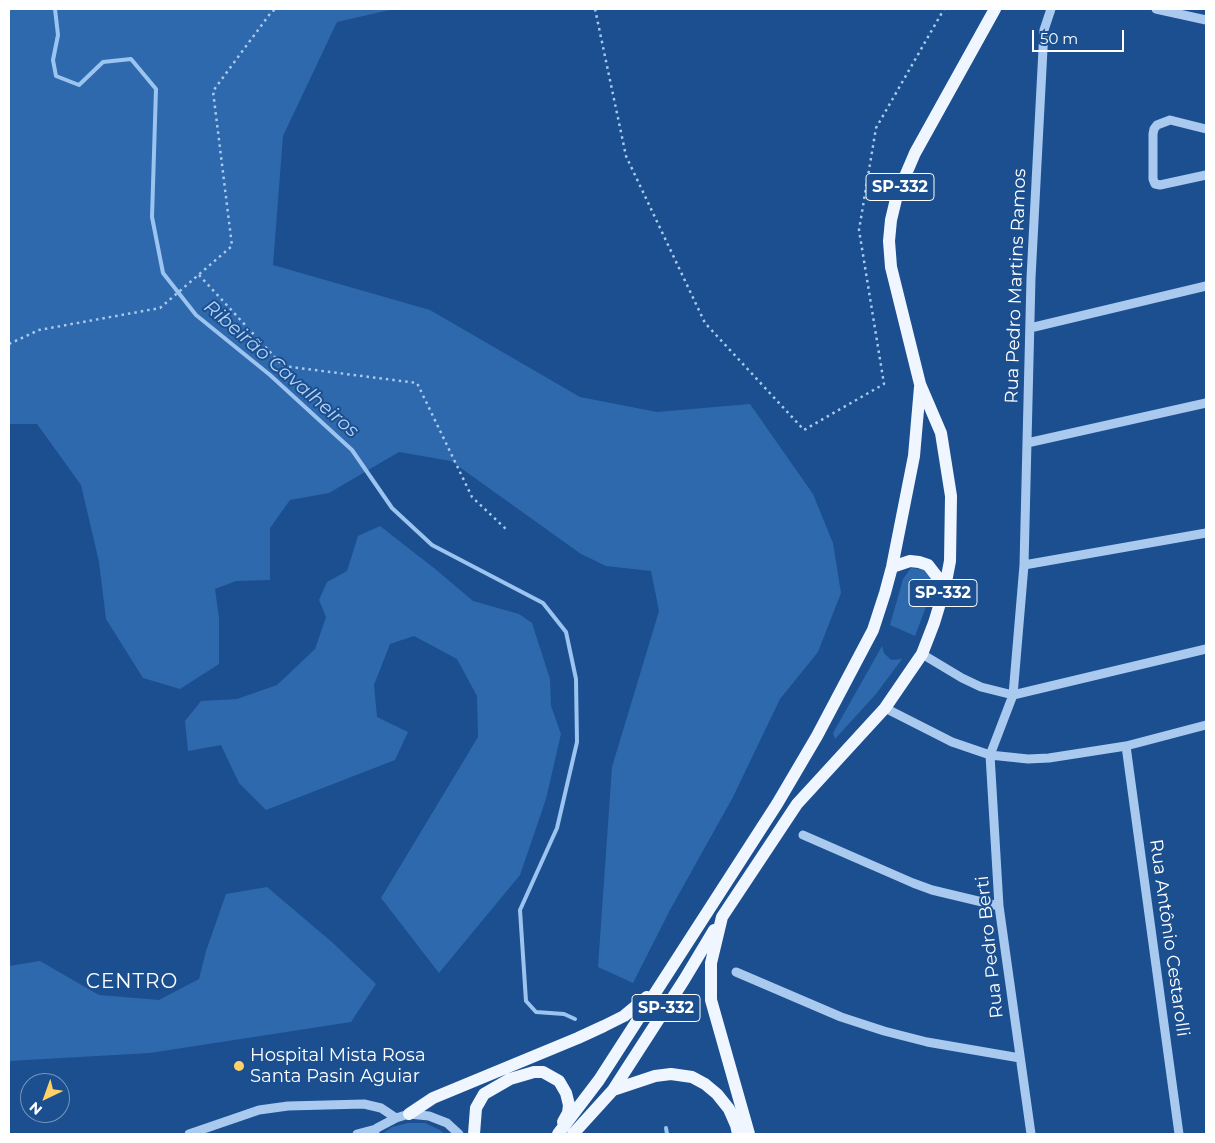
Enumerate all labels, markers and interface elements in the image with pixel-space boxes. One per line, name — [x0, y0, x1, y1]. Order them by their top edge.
scale bar — [1035, 20, 1128, 52]
text: 50 m — [1040, 29, 1078, 48]
street label: Rua Pedro Martins Ramos — [1001, 168, 1031, 404]
road number: SP-332 — [866, 173, 934, 200]
water label: Ribeirão Cavalheiros — [199, 296, 363, 442]
road number: SP-332 — [909, 580, 977, 606]
street label: Rua Antônio Cestarolli — [1144, 838, 1194, 1038]
street label: Rua Pedro Berti — [972, 875, 1008, 1019]
district label: CENTRO — [85, 970, 179, 994]
road number: SP-332 — [632, 994, 700, 1021]
place label: Hospital Mista Rosa Santa Pasin Aguiar — [250, 1045, 426, 1088]
marker: Hospital Mista Rosa Santa Pasin Aguiar — [232, 1059, 246, 1073]
north arrow — [20, 1073, 70, 1123]
text: N — [25, 1098, 46, 1119]

